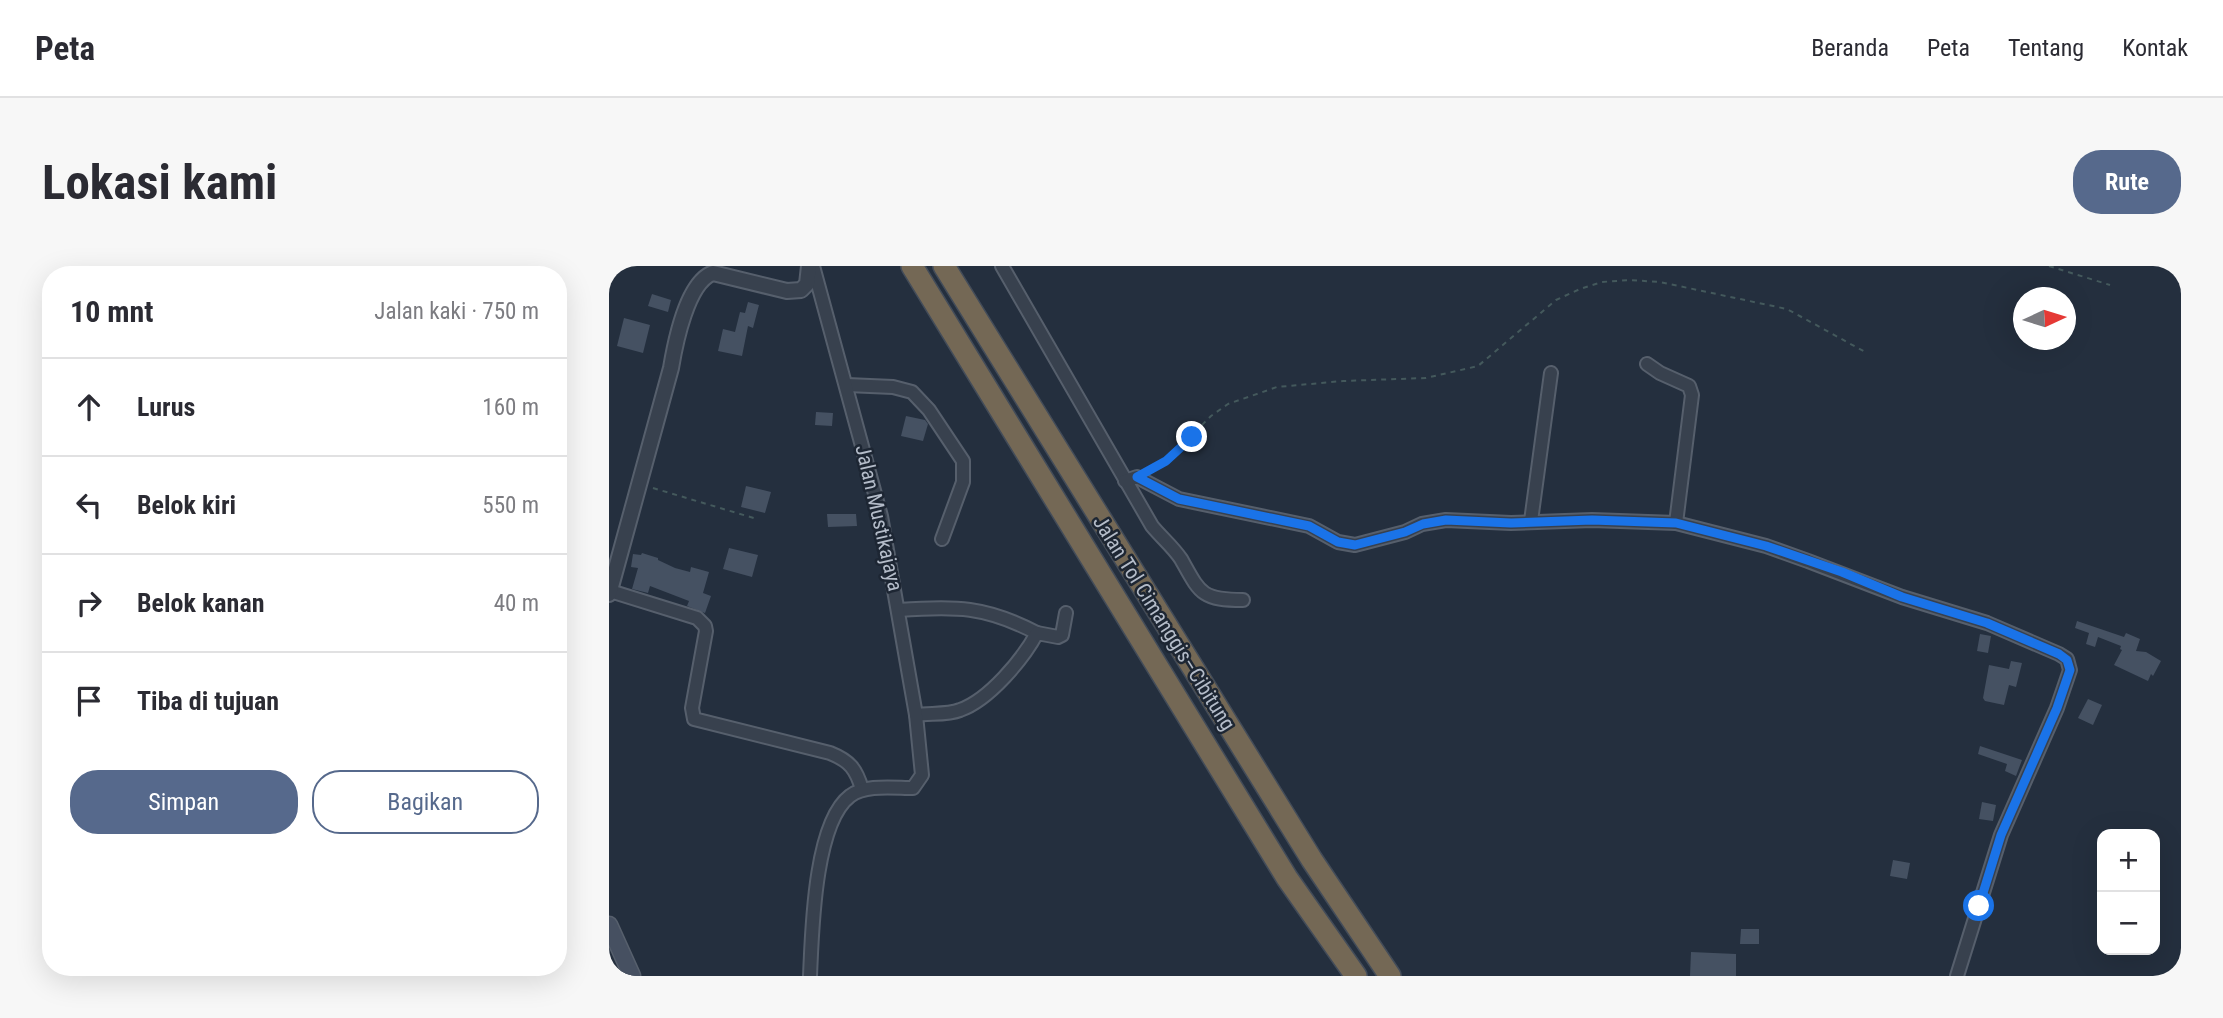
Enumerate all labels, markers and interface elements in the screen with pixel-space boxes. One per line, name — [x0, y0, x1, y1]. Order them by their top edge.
text: Peta — [35, 29, 95, 68]
text: Beranda — [1811, 34, 1889, 62]
text: Peta — [1927, 34, 1970, 62]
text: Tentang — [2008, 34, 2084, 62]
text: Kontak — [2122, 34, 2188, 62]
button: Rute — [2073, 150, 2181, 214]
text: Lokasi kami — [42, 154, 277, 211]
north arrow — [2013, 287, 2076, 350]
text: 10 mnt — [70, 294, 153, 329]
text: Jalan kaki · 750 m — [374, 298, 539, 325]
icon: ahead — [70, 388, 108, 426]
text: Lurus — [137, 392, 195, 422]
text: 160 m — [482, 394, 539, 421]
route end — [1176, 421, 1207, 452]
street label: Jalan Mustikajaya — [850, 442, 908, 594]
icon: left — [70, 486, 108, 524]
text: Belok kiri — [137, 490, 236, 520]
text: 550 m — [482, 492, 539, 519]
street label: Jalan Tol Cimanggis–Cibitung — [1088, 511, 1240, 735]
icon: right — [70, 584, 108, 622]
text: Belok kanan — [137, 588, 264, 618]
text: 40 m — [494, 590, 539, 617]
icon: arrive — [70, 682, 108, 720]
text: Tiba di tujuan — [137, 686, 279, 716]
button: Simpan — [70, 770, 298, 834]
button: Bagikan — [312, 770, 539, 834]
map controls — [2097, 829, 2160, 955]
button: + — [2097, 829, 2160, 892]
route start — [1963, 890, 1994, 921]
button: − — [2097, 892, 2160, 955]

